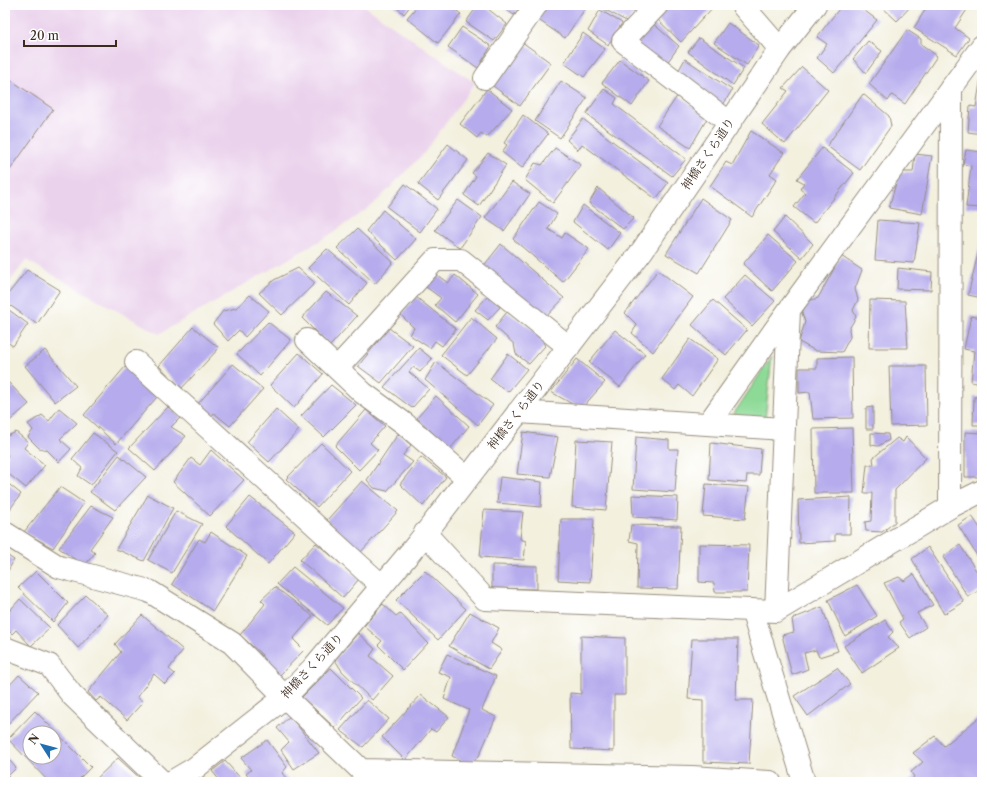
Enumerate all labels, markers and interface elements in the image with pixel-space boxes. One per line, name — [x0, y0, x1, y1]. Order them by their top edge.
scale bar — [24, 22, 116, 48]
text: 20 m — [30, 28, 59, 43]
street label: 神橋さくら通り — [678, 115, 737, 193]
street label: 神橋さくら通り — [484, 377, 547, 452]
street label: 神橋さくら通り — [277, 630, 346, 701]
north arrow — [22, 725, 62, 765]
text: N — [25, 731, 43, 747]

